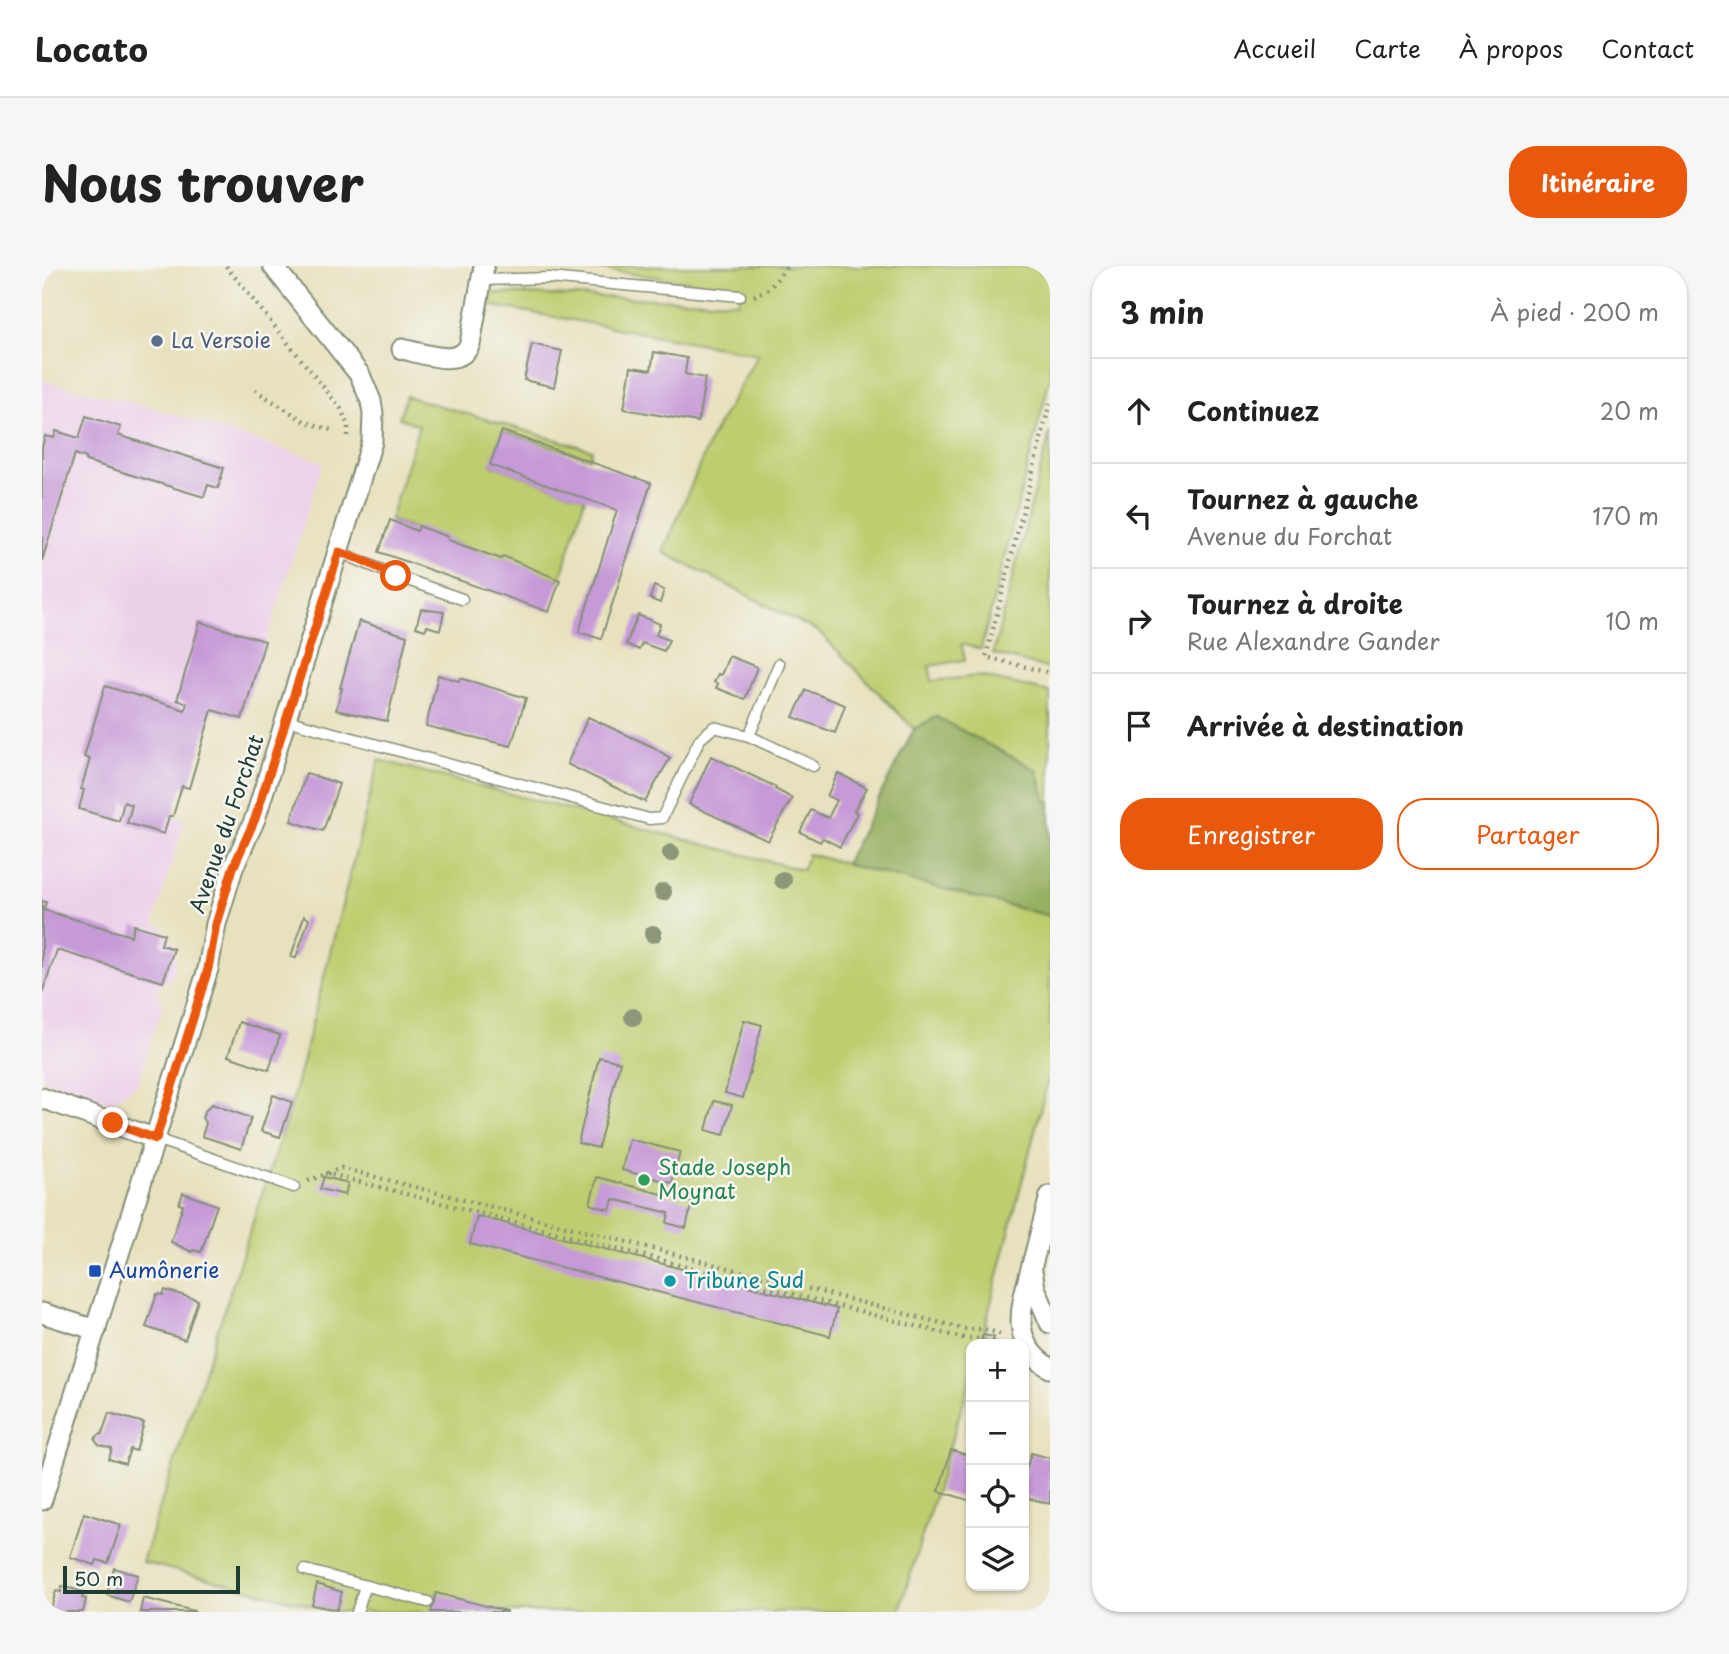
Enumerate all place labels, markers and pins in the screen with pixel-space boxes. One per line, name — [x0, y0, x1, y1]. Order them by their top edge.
place label: La Versoie — [171, 323, 271, 355]
marker: La Versoie — [149, 333, 165, 349]
place label: Stade Joseph Moynat — [658, 1150, 791, 1206]
marker: Stade Joseph Moynat — [636, 1172, 652, 1188]
place label: Aumônerie — [109, 1253, 219, 1285]
marker: Aumônerie — [87, 1263, 103, 1279]
place label: Tribune Sud — [684, 1263, 804, 1295]
marker: Tribune Sud — [662, 1273, 678, 1289]

